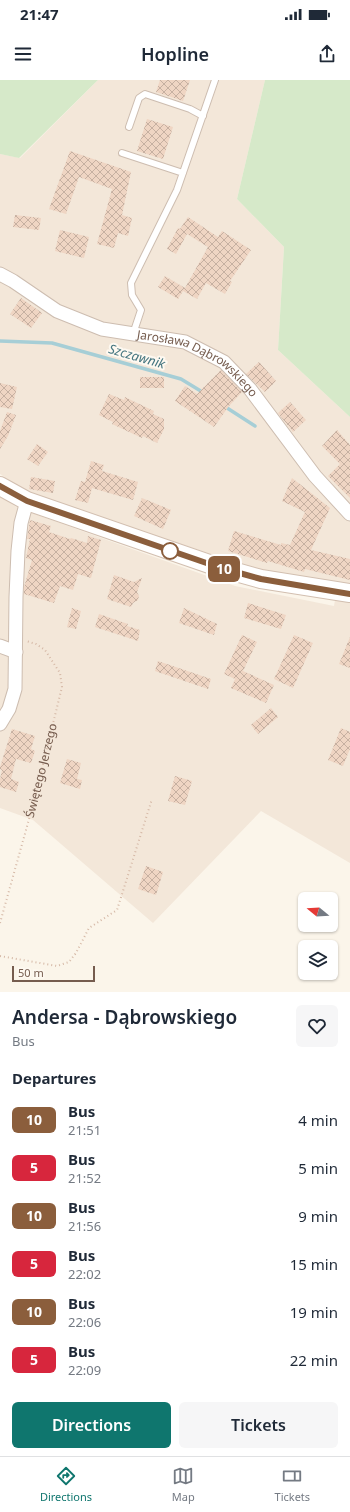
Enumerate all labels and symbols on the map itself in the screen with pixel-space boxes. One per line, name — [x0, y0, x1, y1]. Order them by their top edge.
street label: Jarosława Dąbrowskiego — [135, 325, 262, 400]
water label: Szczawnik — [107, 339, 168, 373]
unlabelled marker — [161, 542, 179, 560]
line badge: 10 — [206, 556, 242, 582]
street label: Świętego Jerzego — [21, 721, 61, 820]
north arrow — [298, 892, 338, 932]
scale bar — [12, 964, 95, 983]

